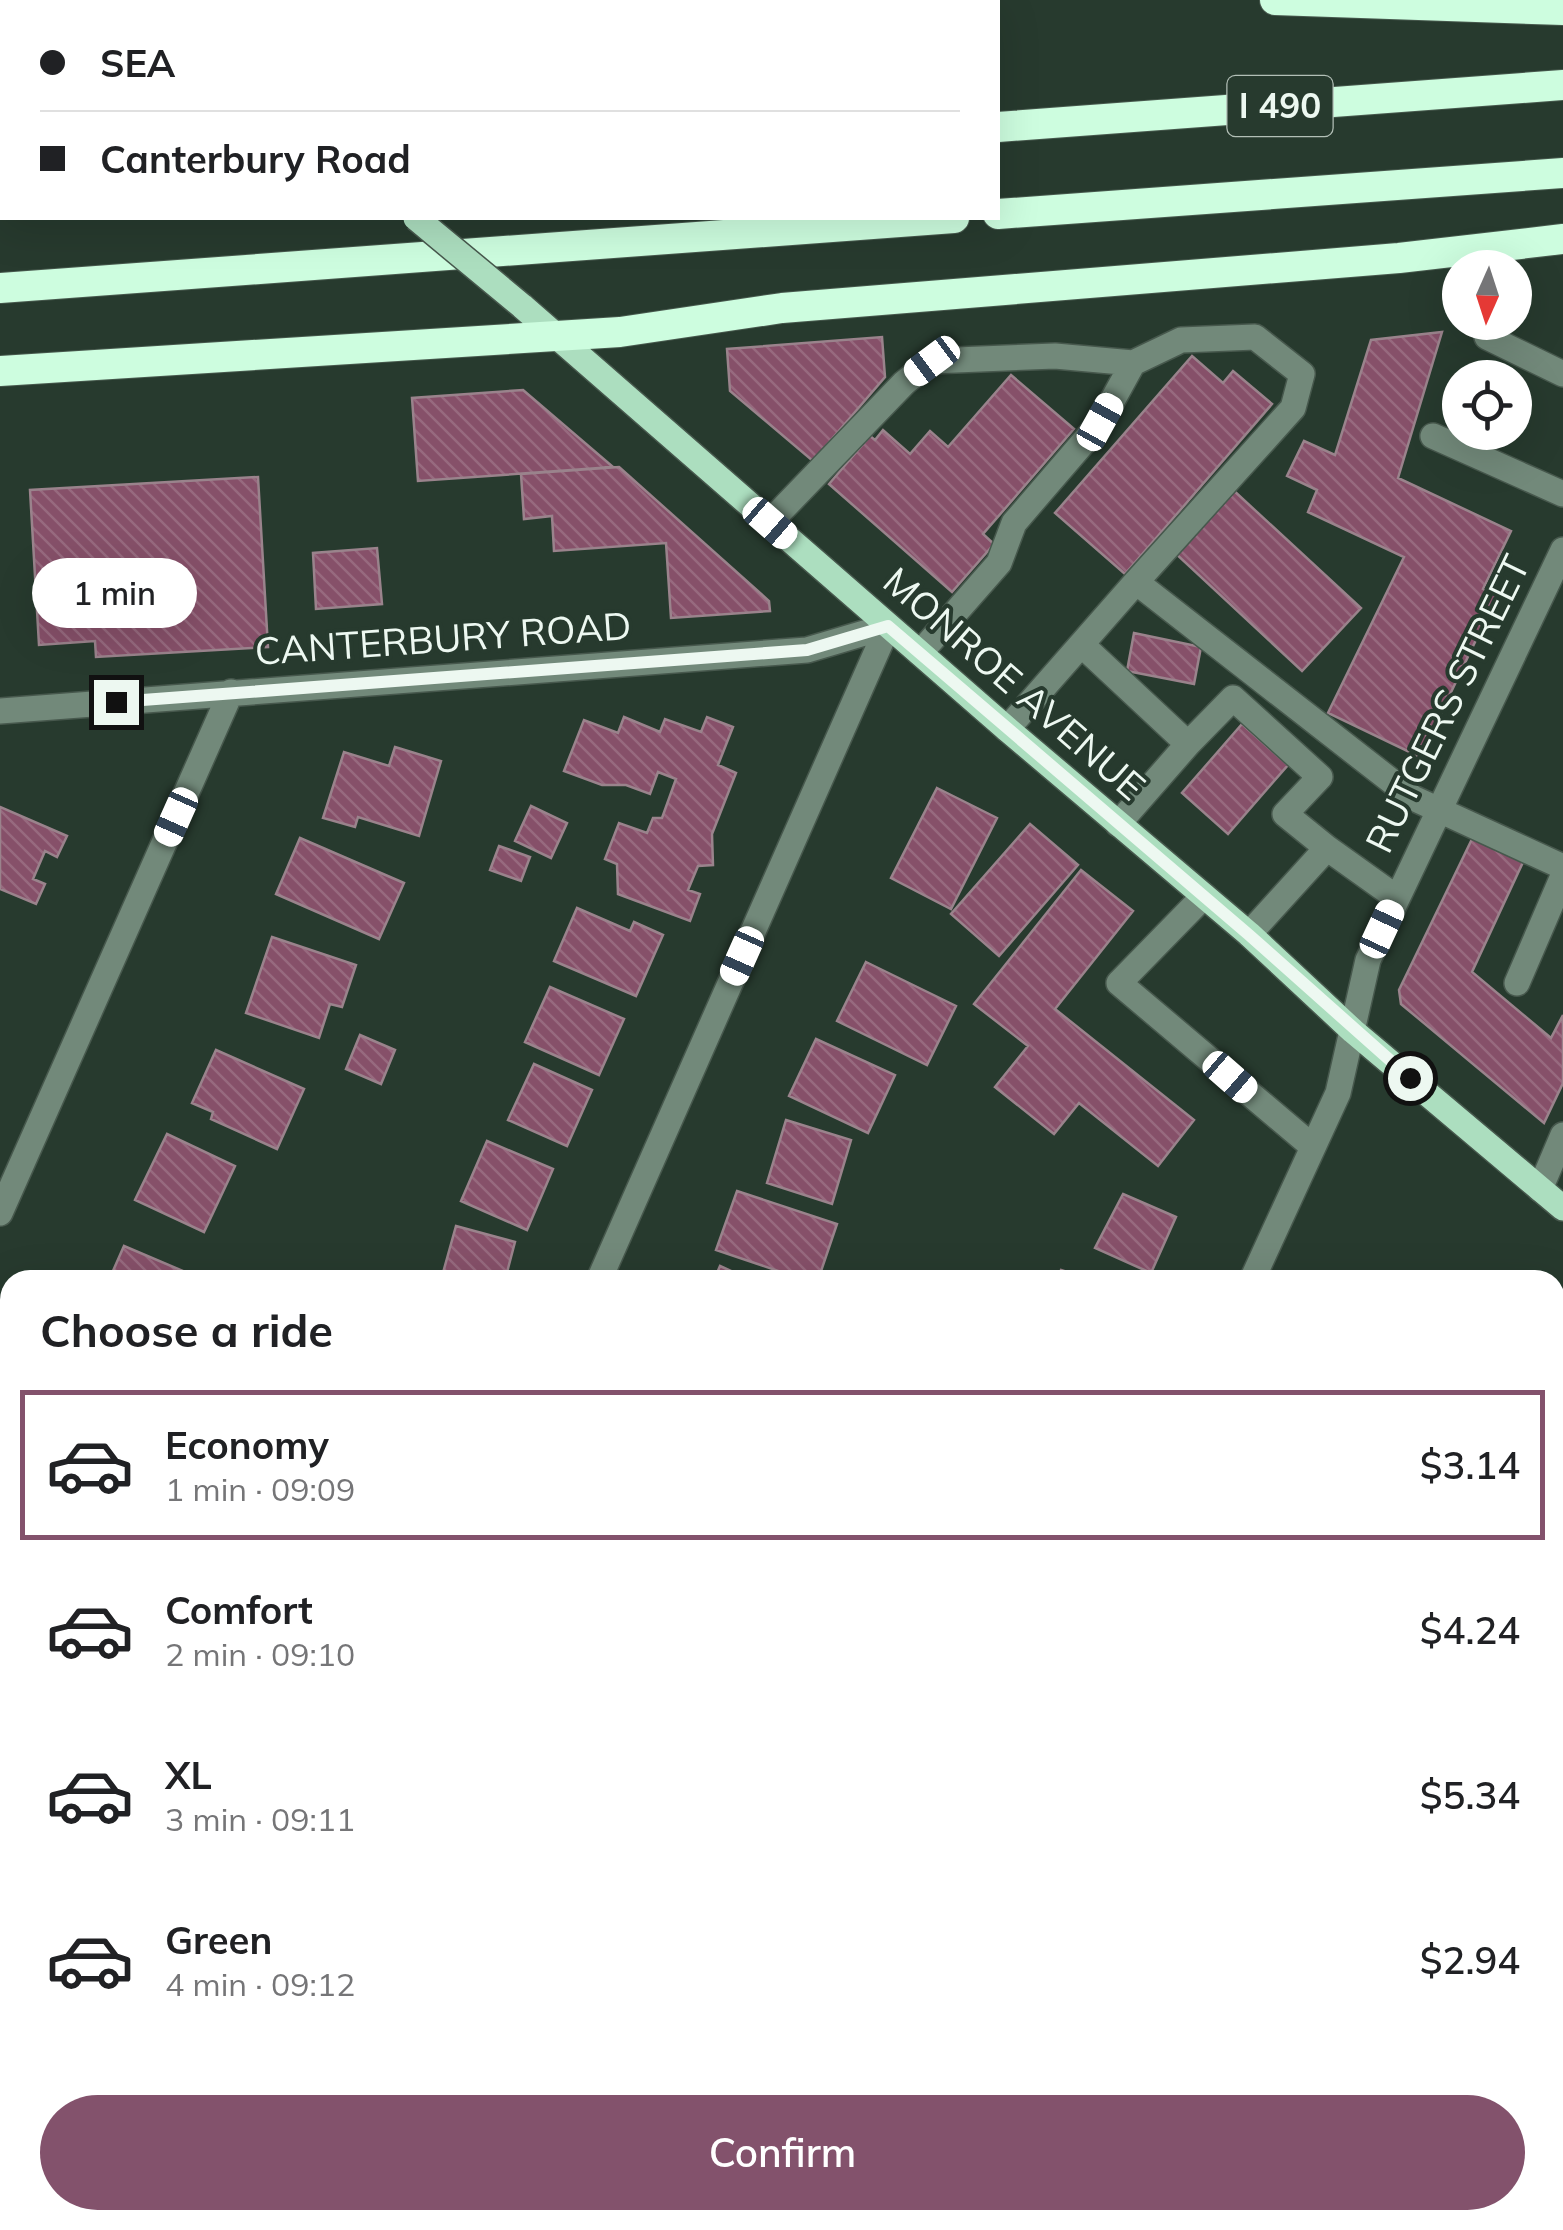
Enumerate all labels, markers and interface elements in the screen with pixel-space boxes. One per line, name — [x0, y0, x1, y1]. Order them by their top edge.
text: SEA — [100, 39, 175, 87]
road number: I 490 — [1228, 76, 1332, 136]
text: Canterbury Road — [100, 135, 411, 183]
north arrow — [1442, 250, 1532, 340]
map controls — [1442, 250, 1532, 450]
car — [899, 331, 965, 391]
button: locate — [1442, 360, 1532, 450]
car — [1072, 388, 1128, 456]
car — [738, 492, 802, 554]
street label: RUTGERS STREET — [1354, 547, 1540, 860]
street label: MONROE AVENUE — [874, 556, 1155, 810]
callout: 1 min — [34, 557, 198, 627]
text: 1 min — [73, 573, 156, 613]
street label: CANTERBURY ROAD — [253, 601, 633, 675]
route end — [94, 680, 139, 725]
car — [150, 783, 202, 851]
car — [1356, 895, 1408, 963]
car — [716, 922, 768, 990]
car — [1198, 1046, 1262, 1108]
route start — [1388, 1056, 1433, 1101]
text: Choose a ride — [40, 1302, 333, 1358]
icon: car — [45, 1420, 135, 1510]
text: Economy — [165, 1421, 329, 1469]
text: $3.14 — [1420, 1441, 1520, 1489]
text: 1 min · 09:09 — [165, 1469, 355, 1509]
icon: car — [45, 1585, 135, 1675]
text: Comfort — [165, 1586, 313, 1634]
text: $4.24 — [1420, 1606, 1520, 1654]
text: 2 min · 09:10 — [165, 1634, 355, 1674]
icon: car — [45, 1750, 135, 1840]
text: XL — [165, 1751, 212, 1799]
text: $5.34 — [1420, 1771, 1520, 1819]
text: 3 min · 09:11 — [165, 1799, 355, 1839]
icon: car — [45, 1915, 135, 2005]
text: Green — [165, 1916, 272, 1964]
text: $2.94 — [1420, 1936, 1520, 1984]
text: 4 min · 09:12 — [165, 1964, 355, 2004]
button: Confirm — [40, 2095, 1525, 2210]

